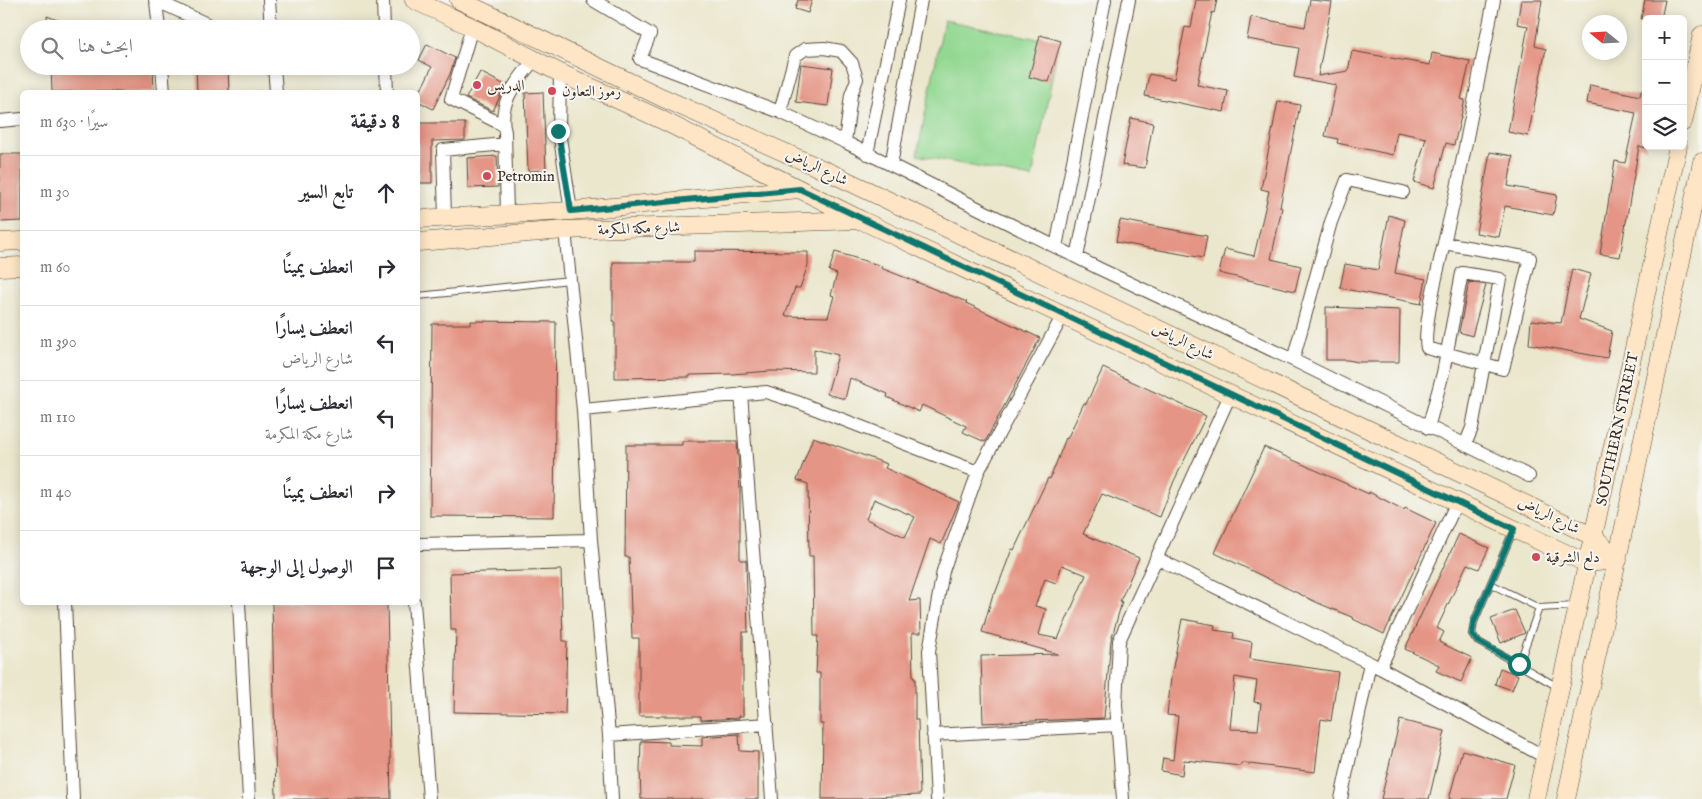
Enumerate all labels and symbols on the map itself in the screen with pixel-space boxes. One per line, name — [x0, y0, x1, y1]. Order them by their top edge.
north arrow — [1582, 15, 1627, 60]
place label: الدريس — [487, 76, 525, 95]
marker: الدريس — [471, 79, 483, 91]
place label: رموز التعاون — [562, 82, 621, 101]
marker: رموز التعاون — [546, 85, 558, 97]
route end — [547, 120, 570, 143]
street label: شارع الرياض — [781, 145, 851, 193]
place label: Petromin — [497, 167, 555, 186]
marker: Petromin — [481, 170, 493, 182]
street label: شارع مكة المكرمة — [597, 218, 681, 242]
street label: شارع الرياض — [1147, 318, 1217, 367]
street label: SOUTHERN STREET — [1592, 351, 1643, 508]
street label: شارع الرياض — [1513, 492, 1583, 541]
place label: دلع الشرقية — [1546, 548, 1600, 571]
marker: دلع الشرقية — [1530, 551, 1542, 563]
route start — [1508, 653, 1531, 676]

